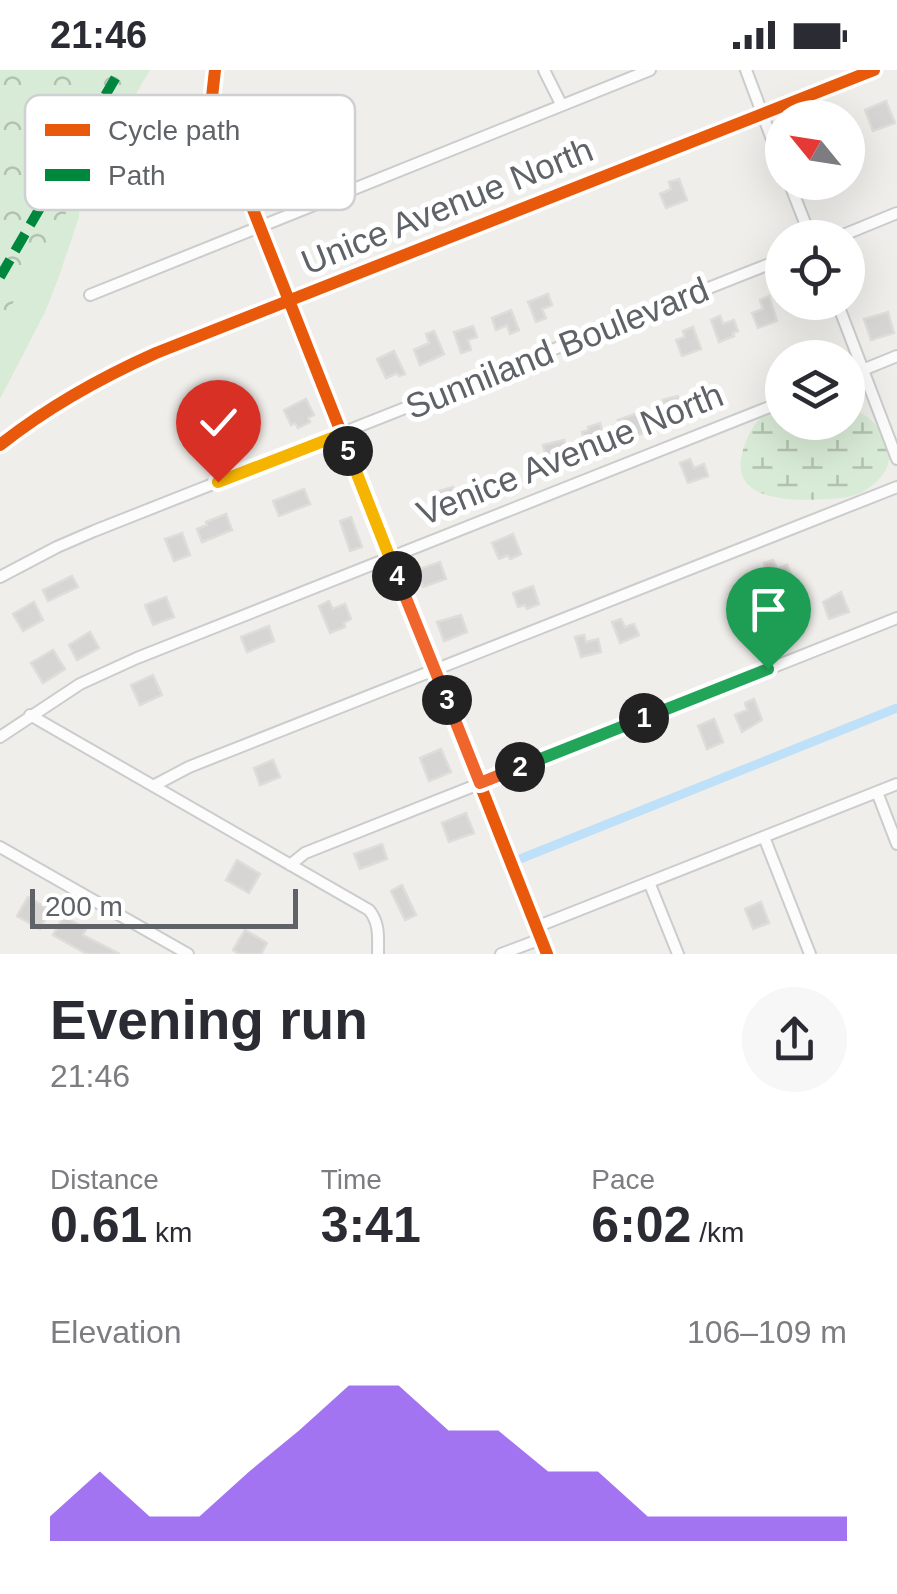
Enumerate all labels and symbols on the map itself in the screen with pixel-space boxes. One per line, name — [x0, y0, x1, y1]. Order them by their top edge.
legend — [25, 95, 355, 210]
north arrow — [765, 100, 865, 200]
text: Cycle path — [108, 115, 240, 146]
street label: Unice Avenue North — [295, 129, 598, 282]
text: Path — [108, 160, 166, 191]
street label: Sunniland Boulevard — [400, 269, 714, 426]
street label: Venice Avenue North — [411, 374, 728, 533]
pin — [176, 380, 261, 483]
pin: 5 — [323, 426, 373, 476]
pin: 4 — [372, 551, 422, 601]
pin — [726, 567, 811, 670]
pin: 3 — [422, 675, 472, 725]
pin: 1 — [619, 693, 669, 743]
pin: 2 — [495, 742, 545, 792]
scale bar — [30, 884, 298, 928]

